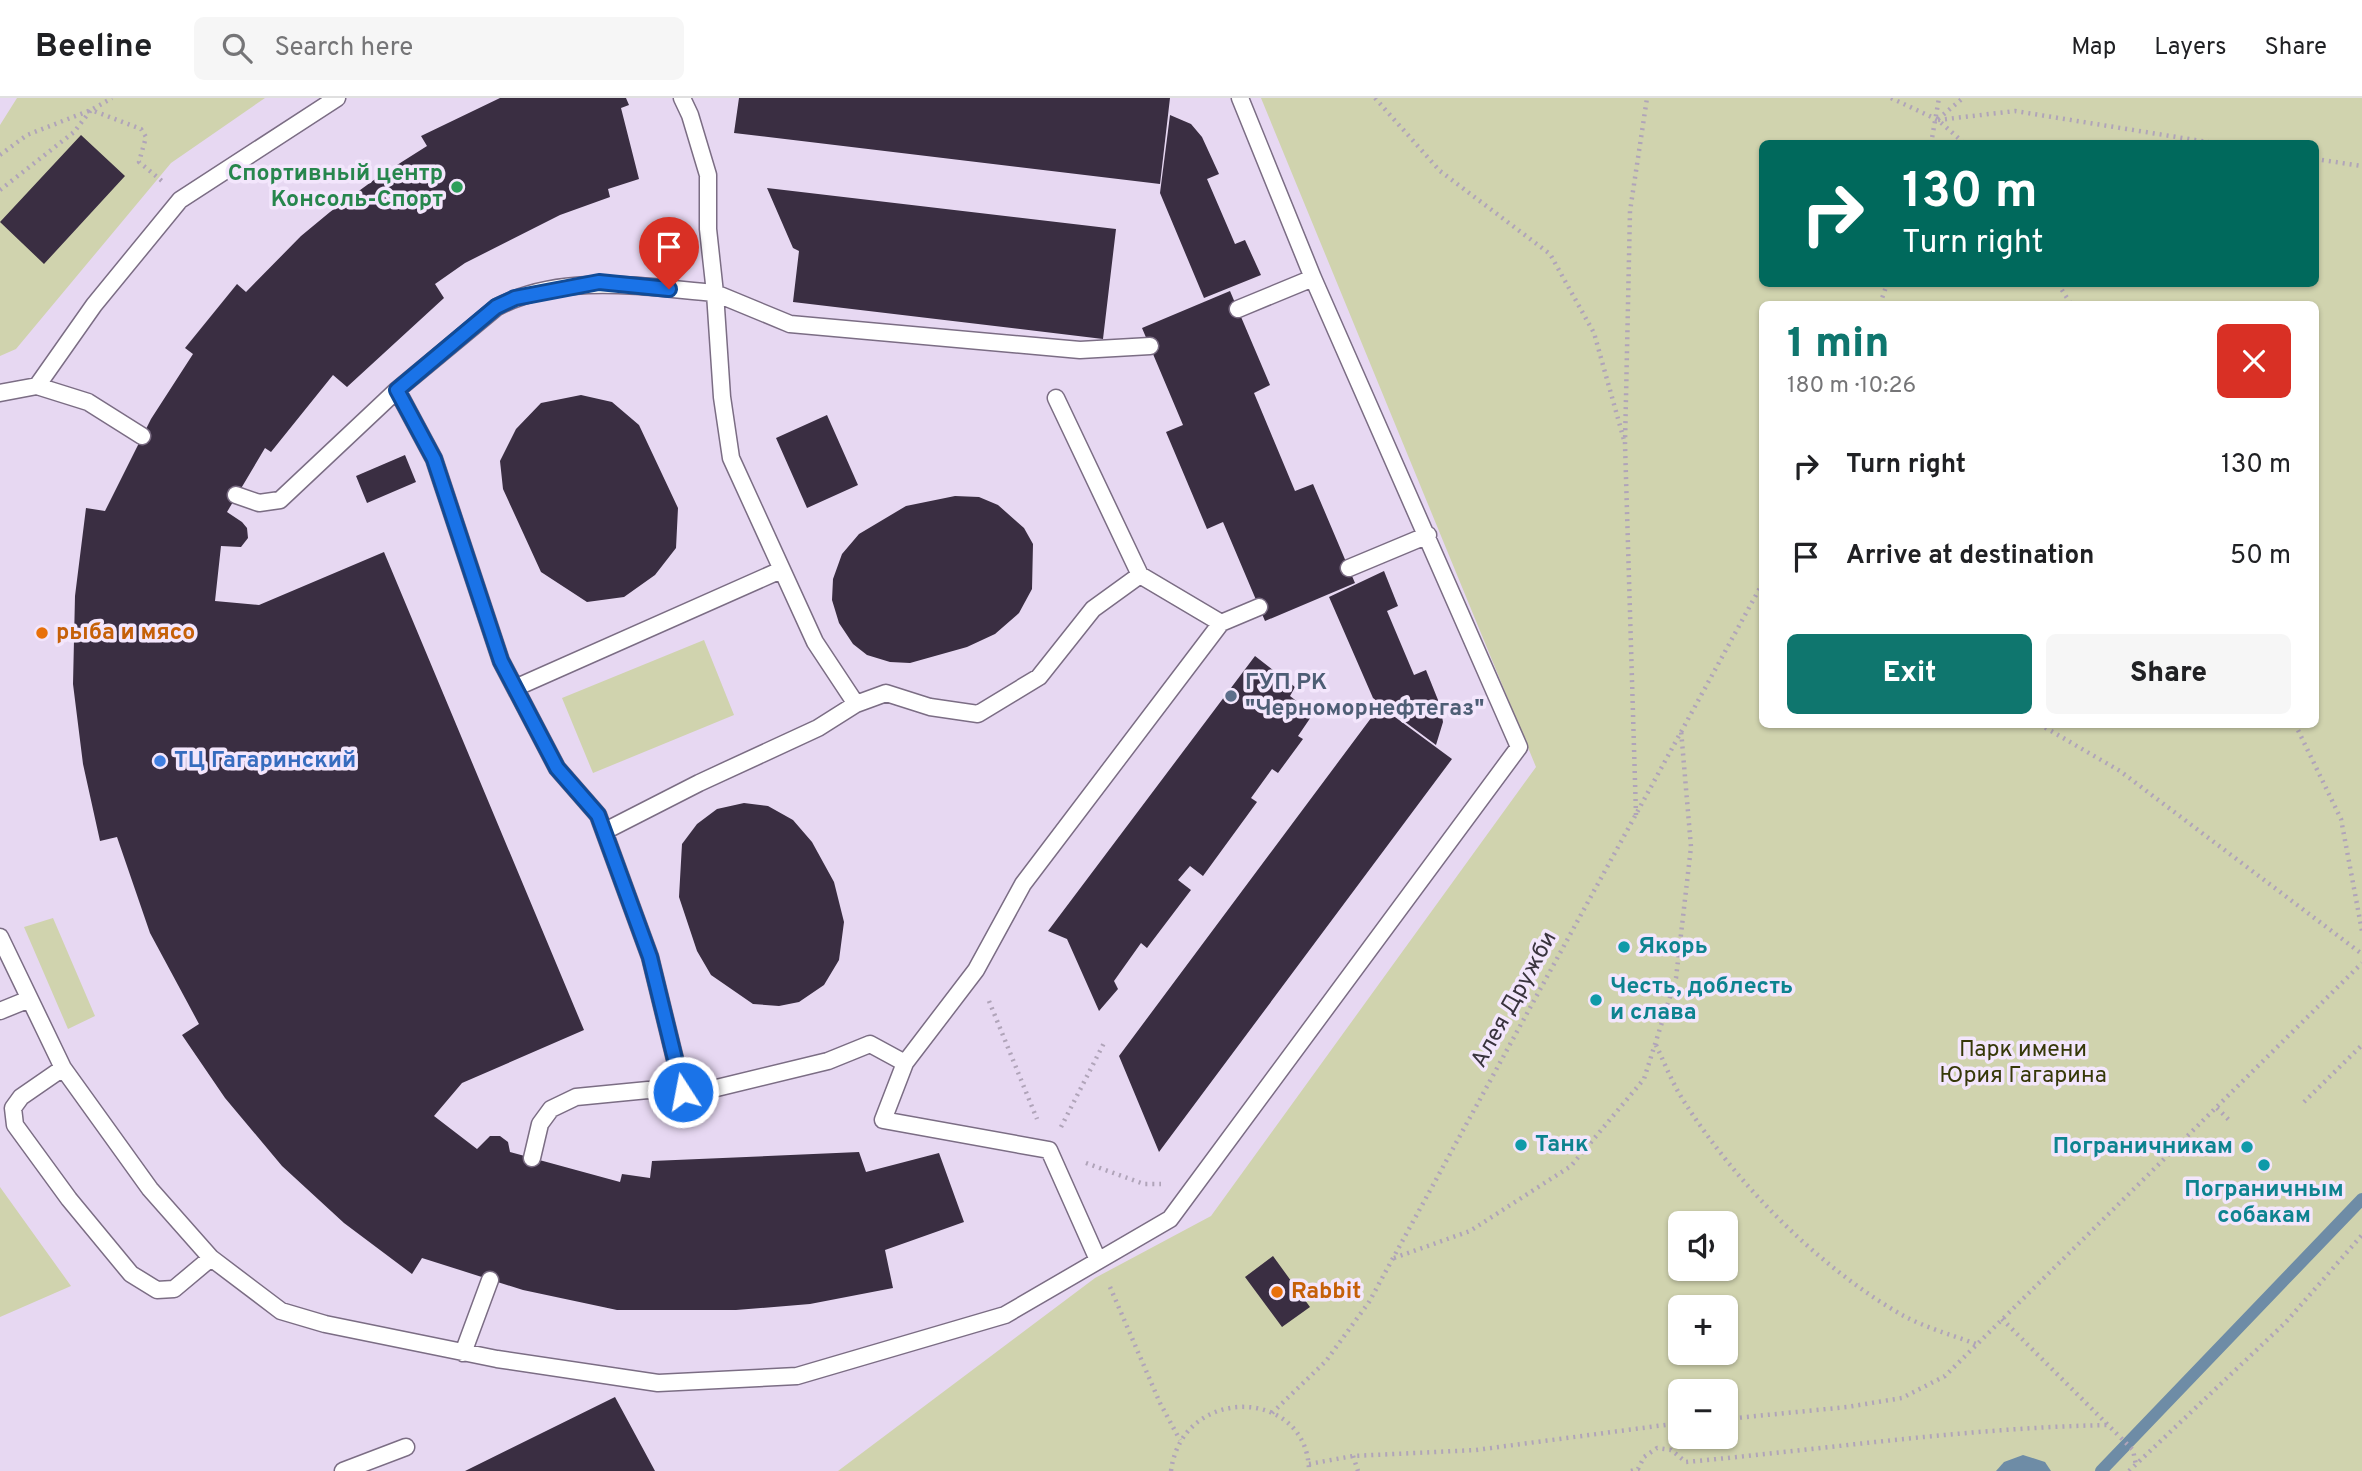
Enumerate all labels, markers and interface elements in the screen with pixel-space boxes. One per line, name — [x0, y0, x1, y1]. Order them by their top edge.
search box — [194, 17, 684, 80]
text: Beeline — [35, 27, 152, 69]
icon: search — [218, 29, 256, 67]
text: Search here — [274, 32, 413, 65]
text: Map — [2071, 33, 2116, 63]
text: Layers — [2154, 33, 2226, 63]
text: Share — [2264, 33, 2327, 63]
place label: Спортивный центр Консоль-Спорт — [228, 160, 443, 215]
text: 130 m — [1902, 163, 2038, 225]
icon: right — [1787, 168, 1878, 259]
marker: Спортивный центр Консоль-Спорт — [449, 179, 465, 195]
pin — [639, 217, 699, 289]
text: Turn right — [1902, 224, 2044, 264]
icon: arrive — [650, 228, 688, 266]
text: 1 min — [1787, 319, 1890, 372]
button: close — [2217, 324, 2291, 398]
text: 180 m · 10:26 — [1787, 372, 1916, 401]
icon: right — [1787, 447, 1825, 485]
text: Turn right — [1846, 449, 1966, 482]
text: 130 m — [2221, 449, 2291, 482]
icon: arrive — [1787, 538, 1825, 576]
text: Arrive at destination — [1846, 540, 2094, 573]
text: 50 m — [2230, 540, 2291, 573]
place label: рыба и мясо — [56, 619, 195, 648]
marker: рыба и мясо — [34, 625, 50, 641]
button: Exit — [1787, 634, 2032, 714]
button: Share — [2046, 634, 2291, 714]
place label: ГУП РК "Черноморнефтегаз" — [1245, 669, 1485, 724]
marker: ГУП РК "Черноморнефтегаз" — [1223, 688, 1239, 704]
place label: ТЦ Гагаринский — [174, 747, 356, 776]
marker: ТЦ Гагаринский — [152, 753, 168, 769]
street label: Алея Дружби — [1466, 927, 1564, 1073]
place label: Якорь — [1638, 933, 1708, 962]
marker: Якорь — [1616, 939, 1632, 955]
place label: Честь, доблесть и слава — [1610, 973, 1793, 1028]
marker: Честь, доблесть и слава — [1588, 992, 1604, 1008]
park label: Парк имени Юрия Гагарина — [1939, 1036, 2107, 1091]
position arrow — [646, 1055, 720, 1129]
place label: Танк — [1535, 1131, 1588, 1160]
place label: Пограничникам — [2053, 1133, 2233, 1162]
marker: Танк — [1513, 1137, 1529, 1153]
marker: Пограничникам — [2239, 1139, 2255, 1155]
marker: Пограничным собакам — [2256, 1157, 2272, 1173]
place label: Пограничным собакам — [2184, 1176, 2344, 1231]
map controls — [1668, 1211, 1738, 1449]
button: sound — [1668, 1211, 1738, 1281]
place label: Rabbit — [1291, 1278, 1361, 1307]
marker: Rabbit — [1269, 1284, 1285, 1300]
button: + — [1668, 1295, 1738, 1365]
button: − — [1668, 1379, 1738, 1449]

